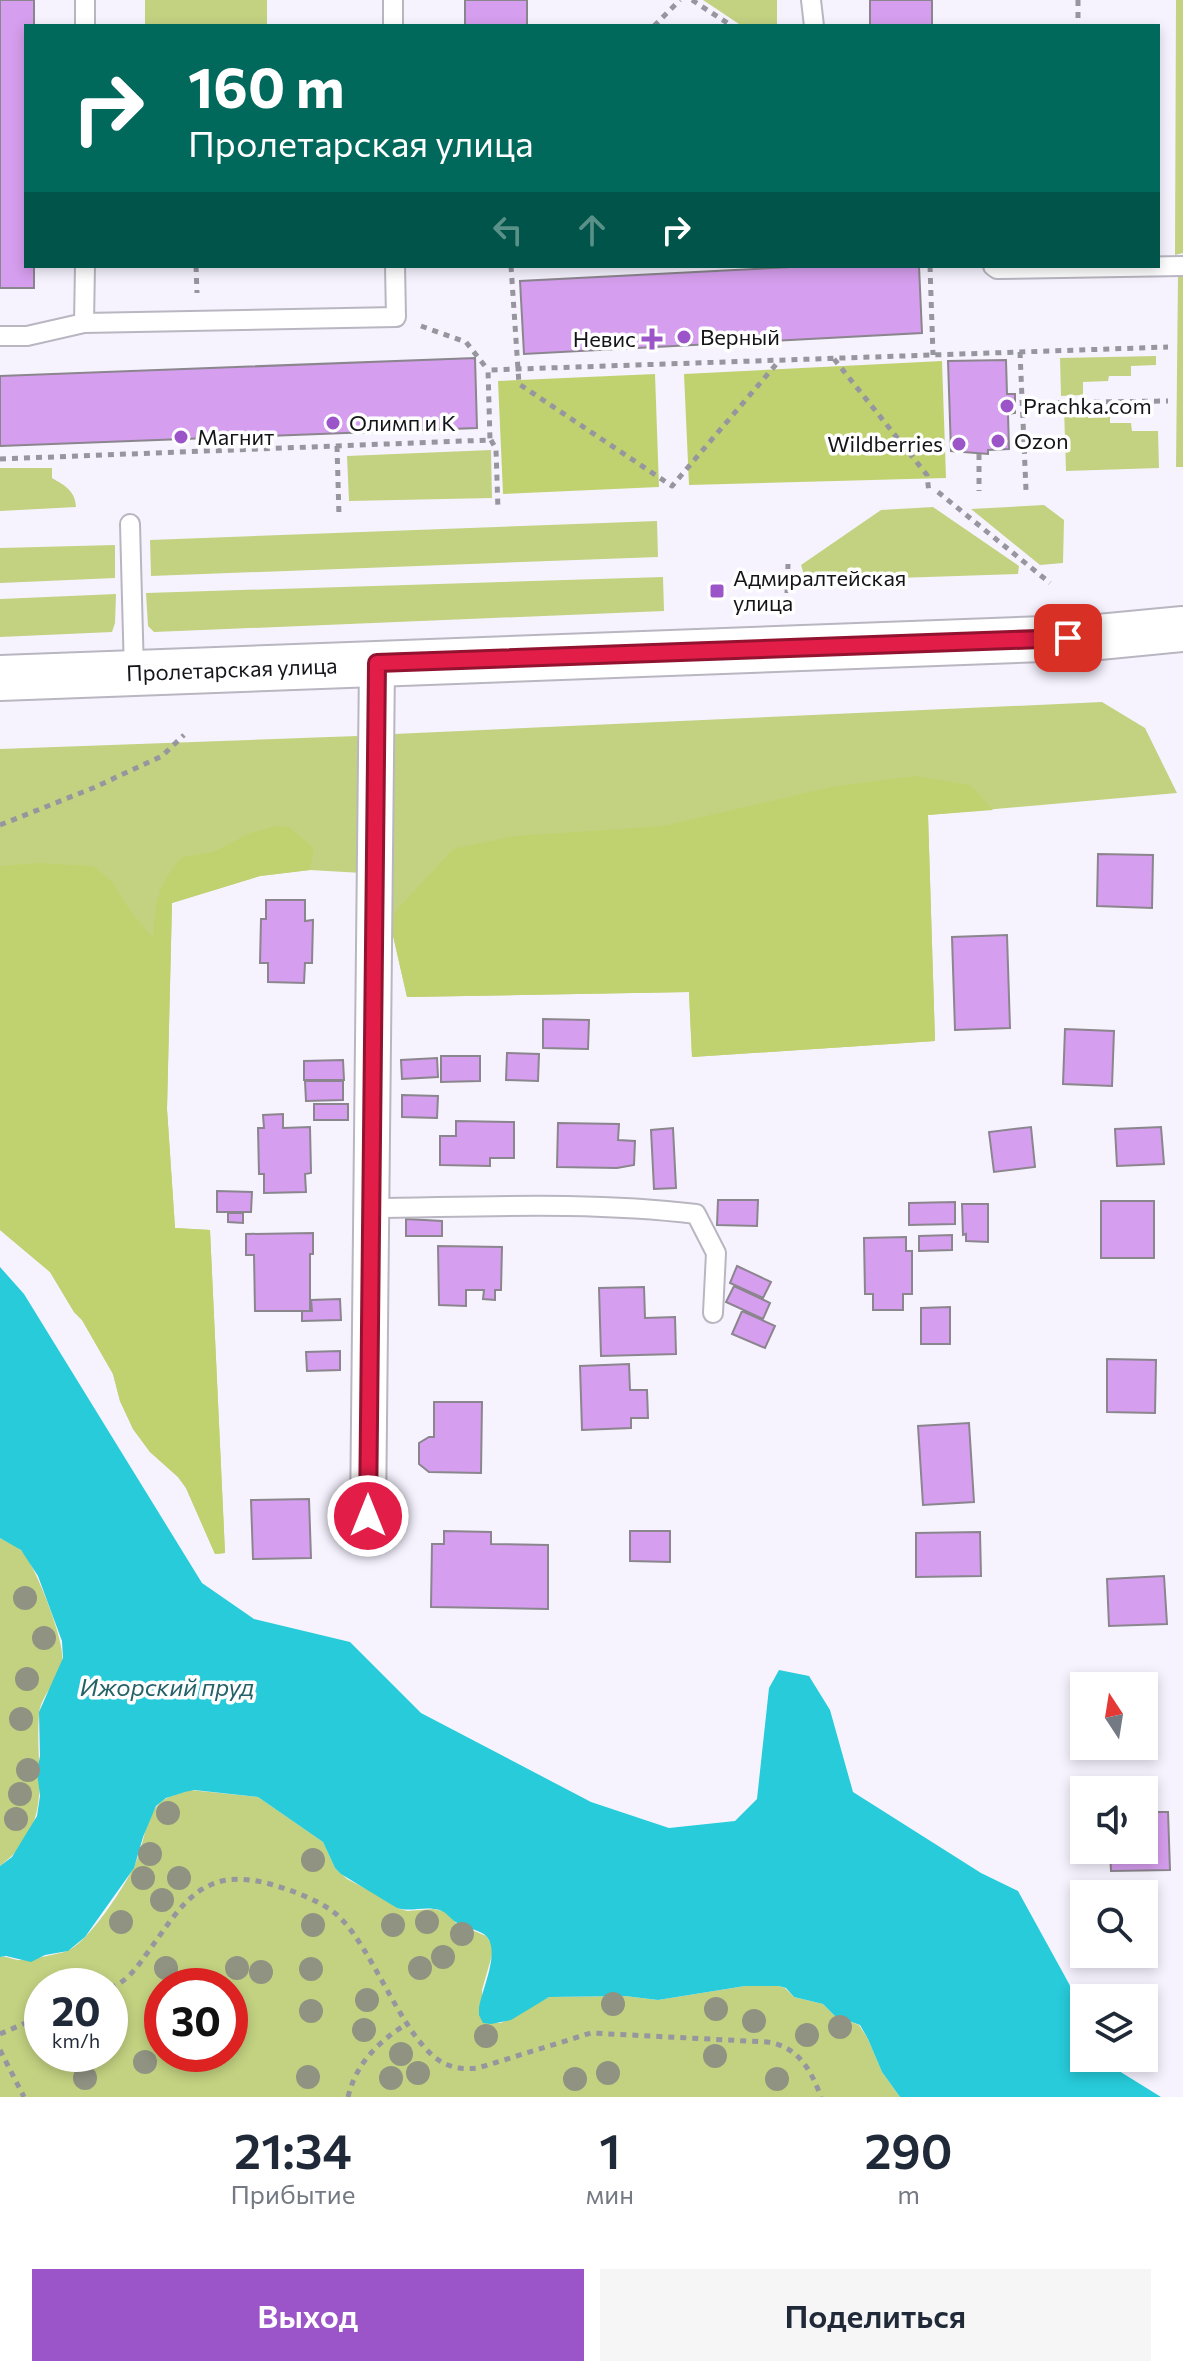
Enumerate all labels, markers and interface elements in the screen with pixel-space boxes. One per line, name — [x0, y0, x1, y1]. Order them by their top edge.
text: 160 m — [188, 51, 345, 120]
icon: right — [56, 56, 160, 160]
text: Пролетарская улица — [188, 120, 534, 164]
icon: left — [486, 208, 530, 252]
icon: ahead — [570, 208, 614, 252]
icon: right — [654, 208, 698, 252]
place label: Верный — [700, 323, 780, 350]
place label: Невис — [573, 325, 636, 352]
marker: Верный — [675, 328, 693, 346]
marker: Невис — [643, 330, 661, 348]
place label: Prachka.com — [1023, 392, 1152, 419]
marker: Prachka.com — [998, 397, 1016, 415]
place label: Олимп и К — [349, 409, 456, 436]
marker: Олимп и К — [324, 414, 342, 432]
place label: Магнит — [197, 423, 274, 450]
place label: Ozon — [1014, 427, 1069, 454]
marker: Магнит — [172, 428, 190, 446]
place label: Wildberries — [827, 430, 943, 457]
marker: Ozon — [989, 432, 1007, 450]
marker: Wildberries — [950, 435, 968, 453]
place label: Адмиралтейская улица — [733, 564, 906, 616]
marker: Адмиралтейская улица — [708, 582, 726, 600]
pin — [1034, 604, 1102, 672]
icon: arrive — [1046, 616, 1090, 660]
street label: Пролетарская улица — [126, 651, 338, 686]
position arrow — [326, 1474, 410, 1558]
water label: Ижорский пруд — [80, 1672, 254, 1701]
north arrow — [1070, 1672, 1158, 1760]
map controls — [1070, 1672, 1158, 2072]
button: sound — [1070, 1776, 1158, 1864]
button: search — [1070, 1880, 1158, 1968]
speed limit sign: 30 — [144, 1968, 248, 2072]
button: layers — [1070, 1984, 1158, 2072]
text: 20 — [51, 1985, 101, 2034]
text: km/h — [52, 2028, 100, 2052]
text: 21:34 — [234, 2120, 352, 2179]
text: 1 — [599, 2120, 621, 2179]
text: 290 — [865, 2120, 953, 2179]
text: Прибытие — [230, 2178, 355, 2209]
text: мин — [586, 2178, 634, 2209]
text: m — [897, 2178, 920, 2209]
button: Выход — [32, 2269, 584, 2361]
button: Поделиться — [600, 2269, 1151, 2361]

